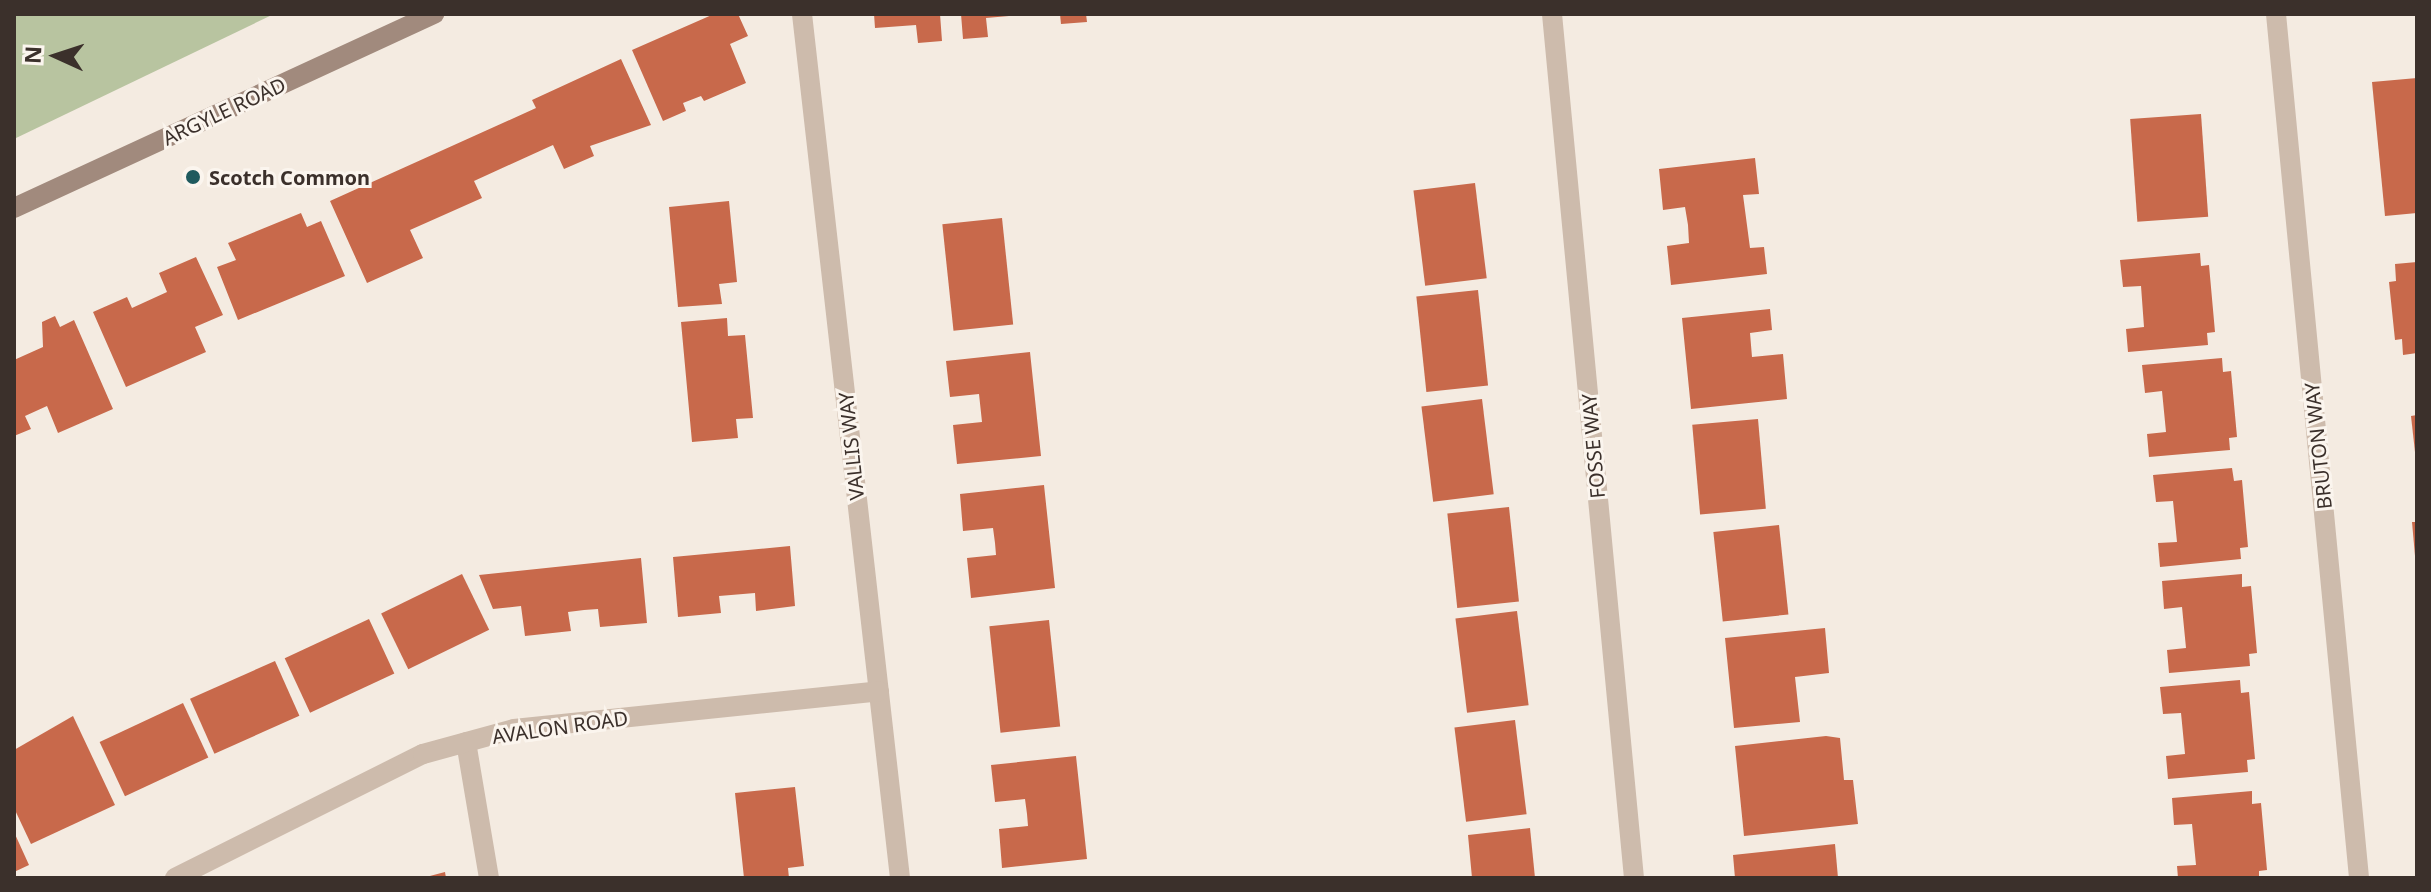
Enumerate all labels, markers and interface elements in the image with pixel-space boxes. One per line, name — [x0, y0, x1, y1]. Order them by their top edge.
north arrow — [16, 16, 96, 96]
text: N — [17, 45, 47, 64]
street label: ARGYLE ROAD — [159, 72, 289, 150]
place label: Scotch Common — [209, 165, 370, 189]
marker: Scotch Common — [184, 168, 202, 186]
street label: BRUTON WAY — [2299, 381, 2337, 511]
street label: VALLIS WAY — [833, 391, 869, 501]
street label: FOSSE WAY — [1576, 393, 1610, 499]
street label: AVALON ROAD — [490, 706, 630, 748]

